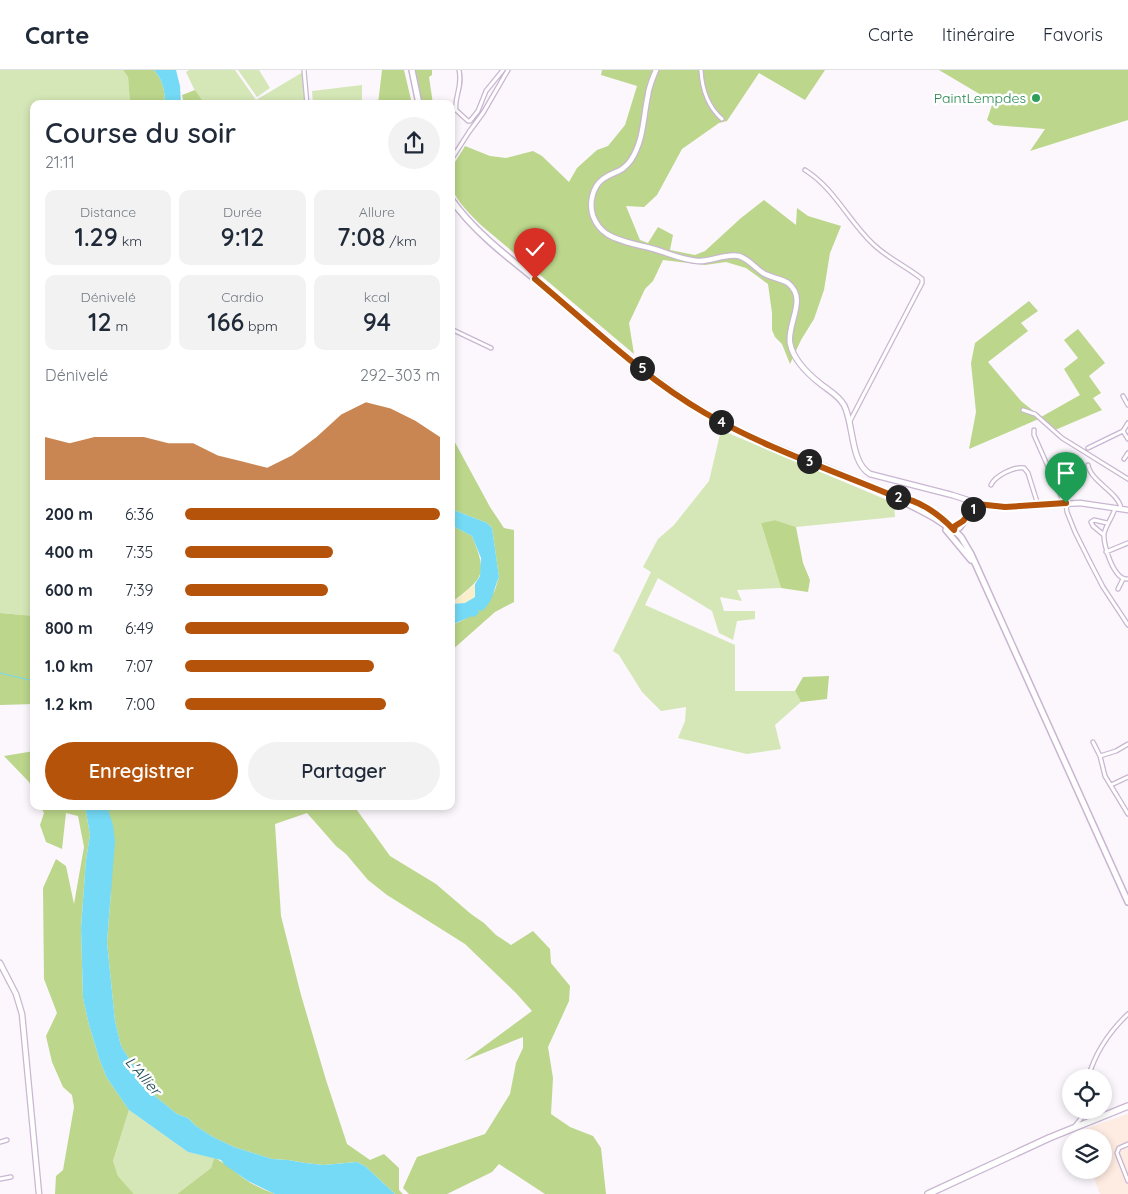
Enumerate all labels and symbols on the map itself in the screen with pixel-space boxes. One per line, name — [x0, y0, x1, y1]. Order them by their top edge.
place label: PaintLempdes — [934, 89, 1026, 107]
marker: PaintLempdes — [1030, 92, 1042, 104]
pin — [514, 228, 556, 279]
pin: 5 — [630, 356, 654, 380]
pin: 4 — [708, 410, 734, 434]
pin: 3 — [796, 448, 822, 474]
pin — [1045, 452, 1087, 503]
pin: 2 — [886, 484, 910, 510]
pin: 1 — [960, 496, 986, 522]
water label: L'Allier — [121, 1052, 167, 1101]

